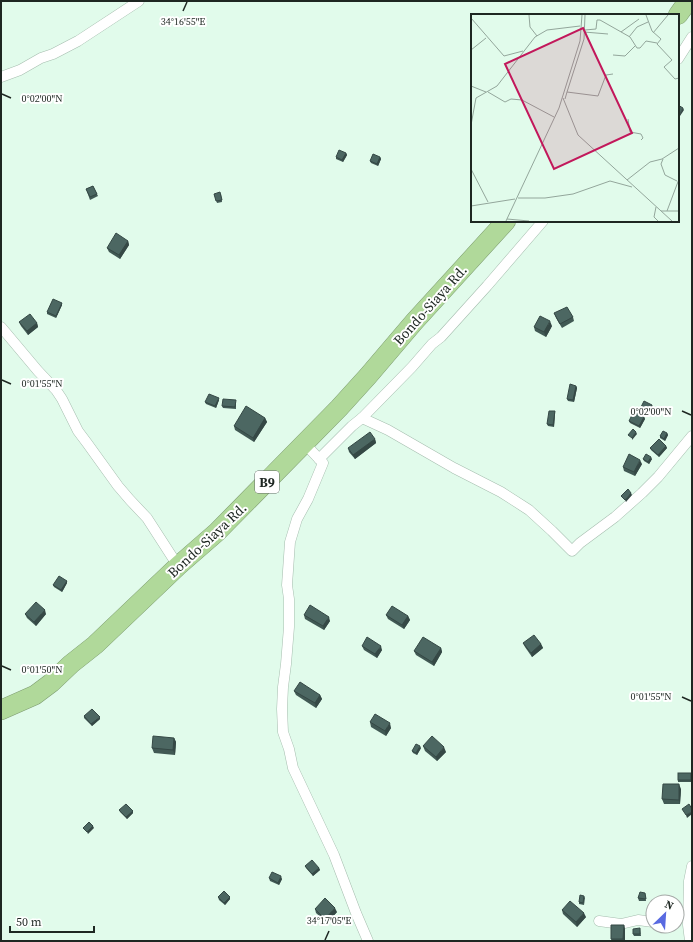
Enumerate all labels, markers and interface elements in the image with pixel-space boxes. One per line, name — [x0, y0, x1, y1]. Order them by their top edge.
inset map — [471, 14, 679, 222]
text: 34°16'55"E — [161, 15, 205, 28]
text: 0°02'00"N — [21, 92, 63, 105]
street label: Bondo-Siaya Rd. — [388, 260, 472, 350]
text: 0°01'55"N — [21, 377, 63, 390]
text: 0°02'00"N — [630, 405, 672, 418]
road number: B9 — [255, 471, 279, 493]
street label: Bondo-Siaya Rd. — [163, 498, 251, 582]
text: 0°01'50"N — [21, 663, 63, 676]
text: 0°01'55"N — [630, 690, 672, 703]
north arrow — [645, 894, 685, 934]
text: N — [662, 897, 676, 914]
scale bar — [10, 908, 94, 934]
text: 50 m — [16, 914, 42, 930]
text: 34°17'05"E — [307, 914, 351, 927]

